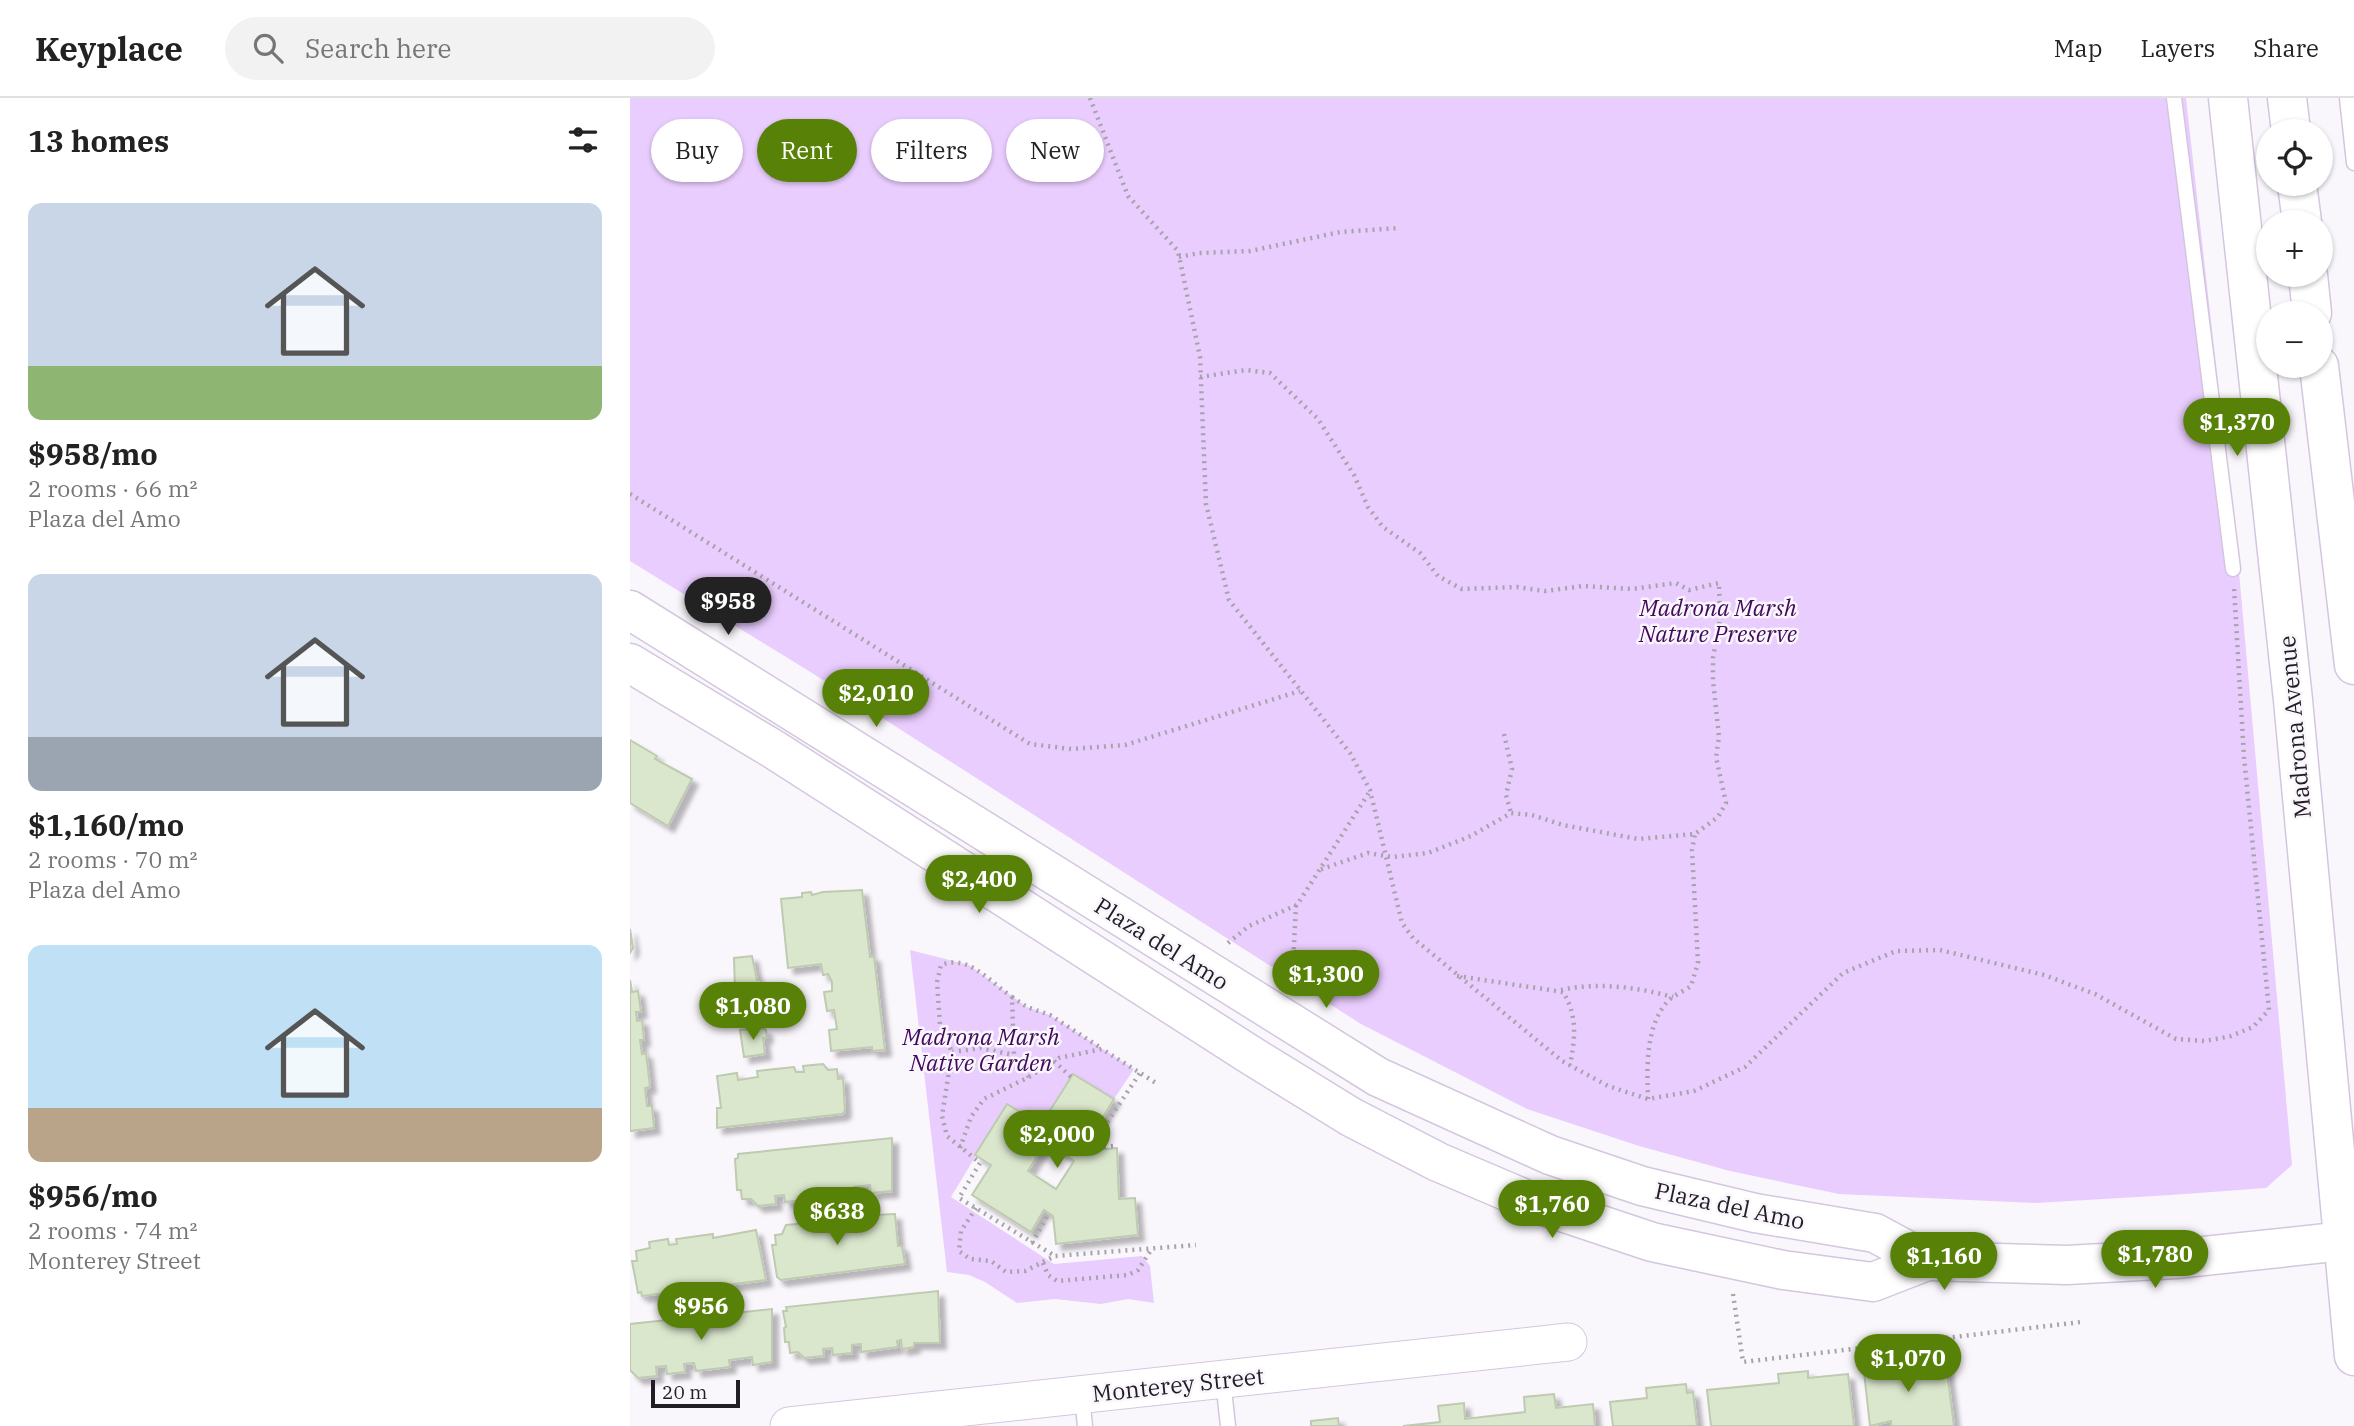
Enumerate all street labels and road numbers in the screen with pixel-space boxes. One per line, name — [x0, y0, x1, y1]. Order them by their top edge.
street label: Madrona Avenue — [2271, 634, 2317, 820]
street label: Plaza del Amo — [1089, 890, 1235, 996]
street label: Plaza del Amo — [1652, 1174, 1808, 1236]
street label: Monterey Street — [1090, 1360, 1266, 1408]

